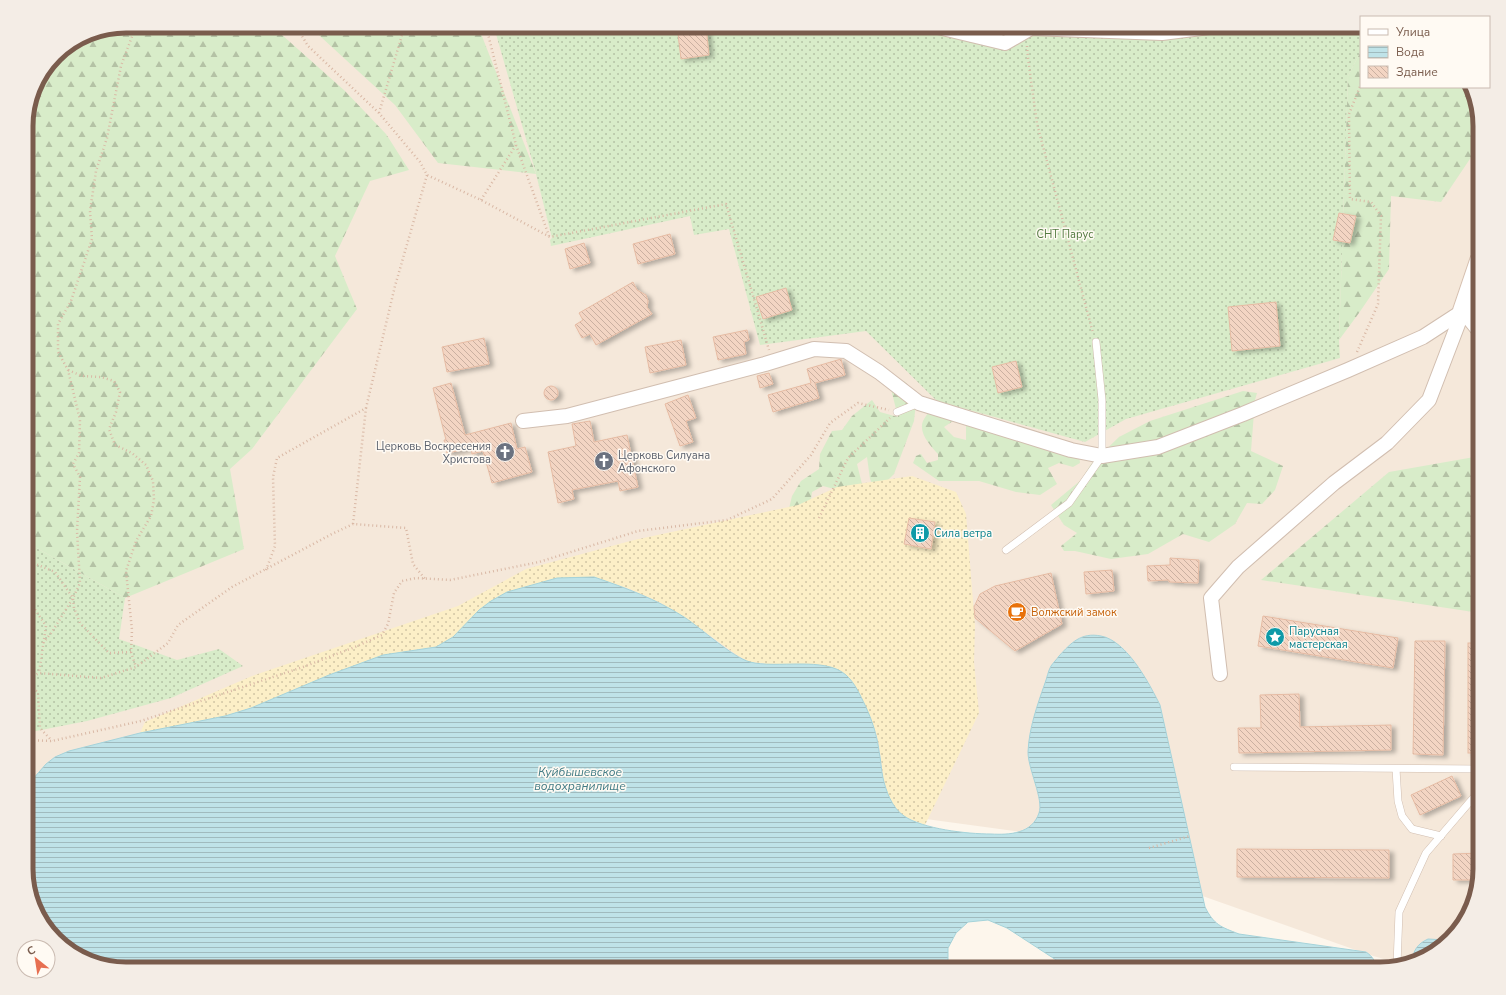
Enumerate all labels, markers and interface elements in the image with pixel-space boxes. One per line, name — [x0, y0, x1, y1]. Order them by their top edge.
legend — [1360, 16, 1490, 88]
text: Улица — [1395, 24, 1430, 40]
text: Вода — [1396, 44, 1424, 60]
text: Здание — [1396, 64, 1438, 80]
park label: СНТ Парус — [1037, 227, 1093, 242]
place label: Церковь Воскресения Христова — [376, 439, 491, 467]
church icon: Церковь Воскресения Христова — [494, 441, 516, 463]
place label: Церковь Силуана Афонского — [618, 448, 710, 476]
church icon: Церковь Силуана Афонского — [593, 450, 615, 472]
building icon: Сила ветра — [909, 522, 931, 544]
place label: Сила ветра — [934, 526, 992, 541]
cafe icon: Волжский замок — [1006, 601, 1028, 623]
place label: Волжский замок — [1031, 605, 1117, 620]
place label: Парусная мастерская — [1289, 624, 1348, 652]
place icon: Парусная мастерская — [1264, 626, 1286, 648]
water label: Куйбышевское водохранилище — [534, 764, 626, 794]
north arrow — [16, 939, 56, 979]
text: С — [24, 942, 39, 959]

